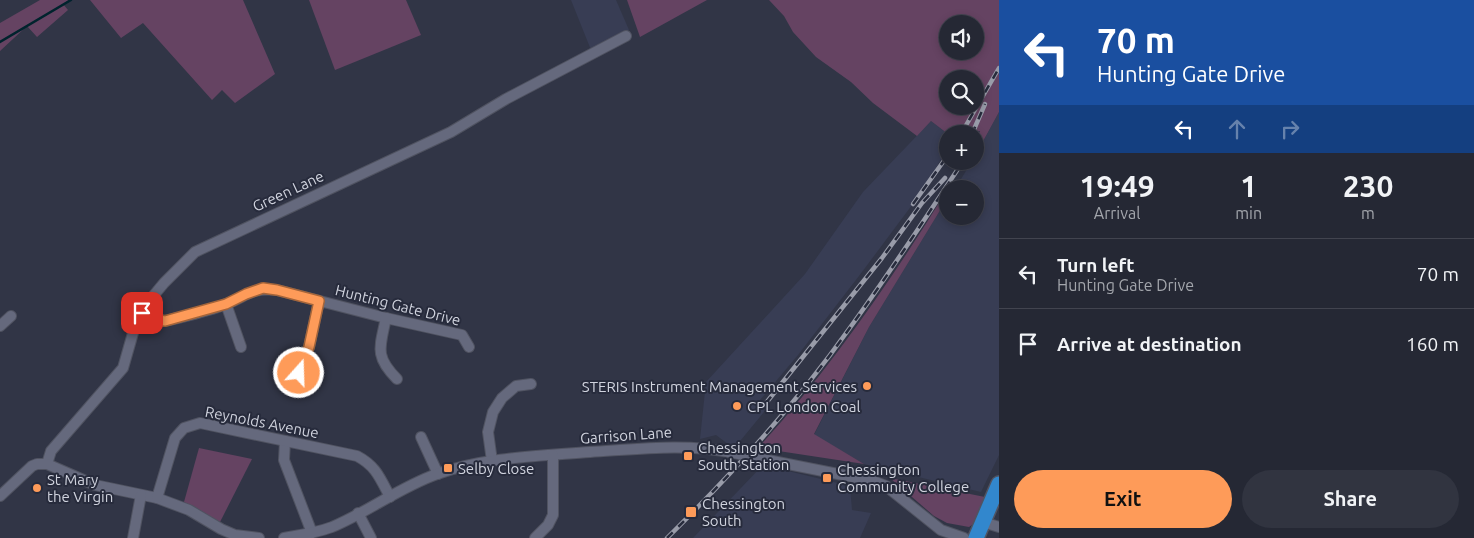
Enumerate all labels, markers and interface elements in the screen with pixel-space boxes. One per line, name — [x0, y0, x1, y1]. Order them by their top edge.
map controls — [939, 15, 984, 225]
button: sound — [939, 15, 984, 60]
icon: left — [1014, 20, 1079, 85]
text: 70 m — [1097, 20, 1175, 60]
text: Hunting Gate Drive — [1097, 61, 1285, 86]
button: search — [939, 70, 984, 115]
icon: left — [1170, 115, 1198, 143]
icon: ahead — [1223, 115, 1251, 143]
icon: right — [1276, 115, 1304, 143]
button: + — [939, 125, 984, 170]
street label: Green Lane — [250, 167, 326, 215]
text: 19:49 — [1080, 169, 1155, 203]
text: 1 — [1240, 169, 1257, 203]
text: 230 — [1343, 169, 1393, 203]
button: − — [939, 180, 984, 225]
text: Arrival — [1094, 204, 1140, 222]
text: min — [1235, 204, 1262, 222]
text: m — [1361, 204, 1375, 222]
text: Turn left — [1057, 254, 1135, 276]
icon: left — [1014, 260, 1042, 288]
text: 70 m — [1417, 263, 1459, 285]
text: Hunting Gate Drive — [1057, 276, 1194, 294]
street label: Hunting Gate Drive — [334, 281, 462, 329]
pin — [121, 292, 163, 334]
icon: arrive — [128, 299, 156, 327]
icon: arrive — [1014, 330, 1042, 358]
text: Arrive at destination — [1057, 333, 1242, 355]
text: 160 m — [1406, 333, 1459, 355]
position arrow — [272, 346, 324, 398]
place label: STERIS Instrument Management Services — [582, 378, 857, 395]
marker: STERIS Instrument Management Services — [861, 380, 873, 392]
place label: CPL London Coal — [747, 398, 860, 415]
marker: CPL London Coal — [731, 400, 743, 412]
street label: Reynolds Avenue — [204, 403, 320, 441]
street label: Garrison Lane — [579, 423, 673, 447]
place label: Chessington South Station — [698, 439, 789, 473]
marker: Chessington South Station — [682, 450, 694, 462]
place label: Selby Close — [458, 460, 534, 477]
place label: Chessington Community College — [837, 461, 969, 495]
marker: Selby Close — [442, 462, 454, 474]
button: Exit — [1014, 470, 1232, 528]
button: Share — [1242, 470, 1459, 528]
place label: St Mary the Virgin — [47, 471, 113, 505]
marker: Chessington Community College — [821, 472, 833, 484]
marker: St Mary the Virgin — [31, 482, 43, 494]
place label: Chessington South — [702, 495, 785, 529]
marker: Chessington South — [684, 505, 698, 519]

